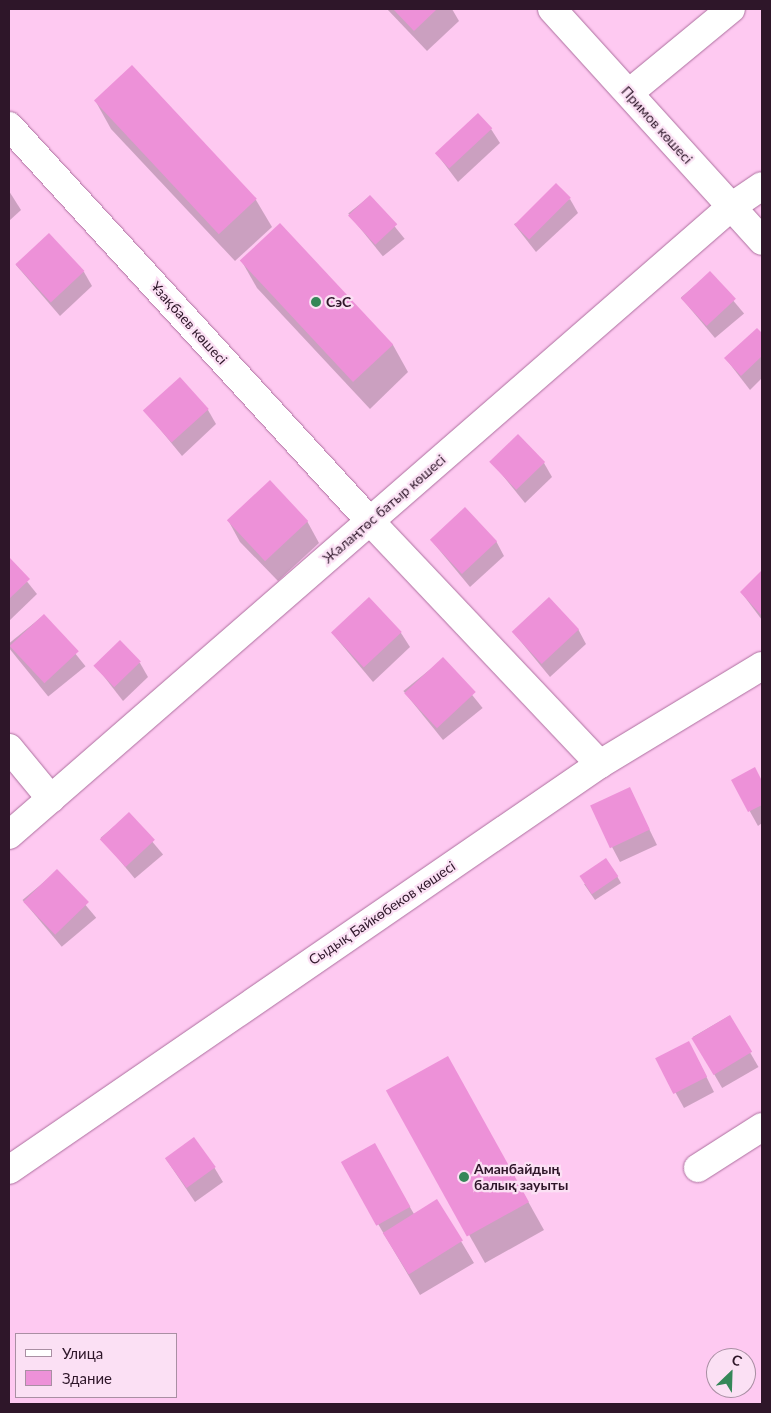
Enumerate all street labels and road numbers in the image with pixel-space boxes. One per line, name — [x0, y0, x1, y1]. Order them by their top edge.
street label: Примов көшесі — [618, 83, 696, 167]
street label: Ұзақбаев көшесі — [147, 278, 231, 368]
street label: Жалаңтөс батыр көшесі — [319, 451, 449, 567]
street label: Сыдық Байкөбеков көшесі — [306, 858, 458, 968]

